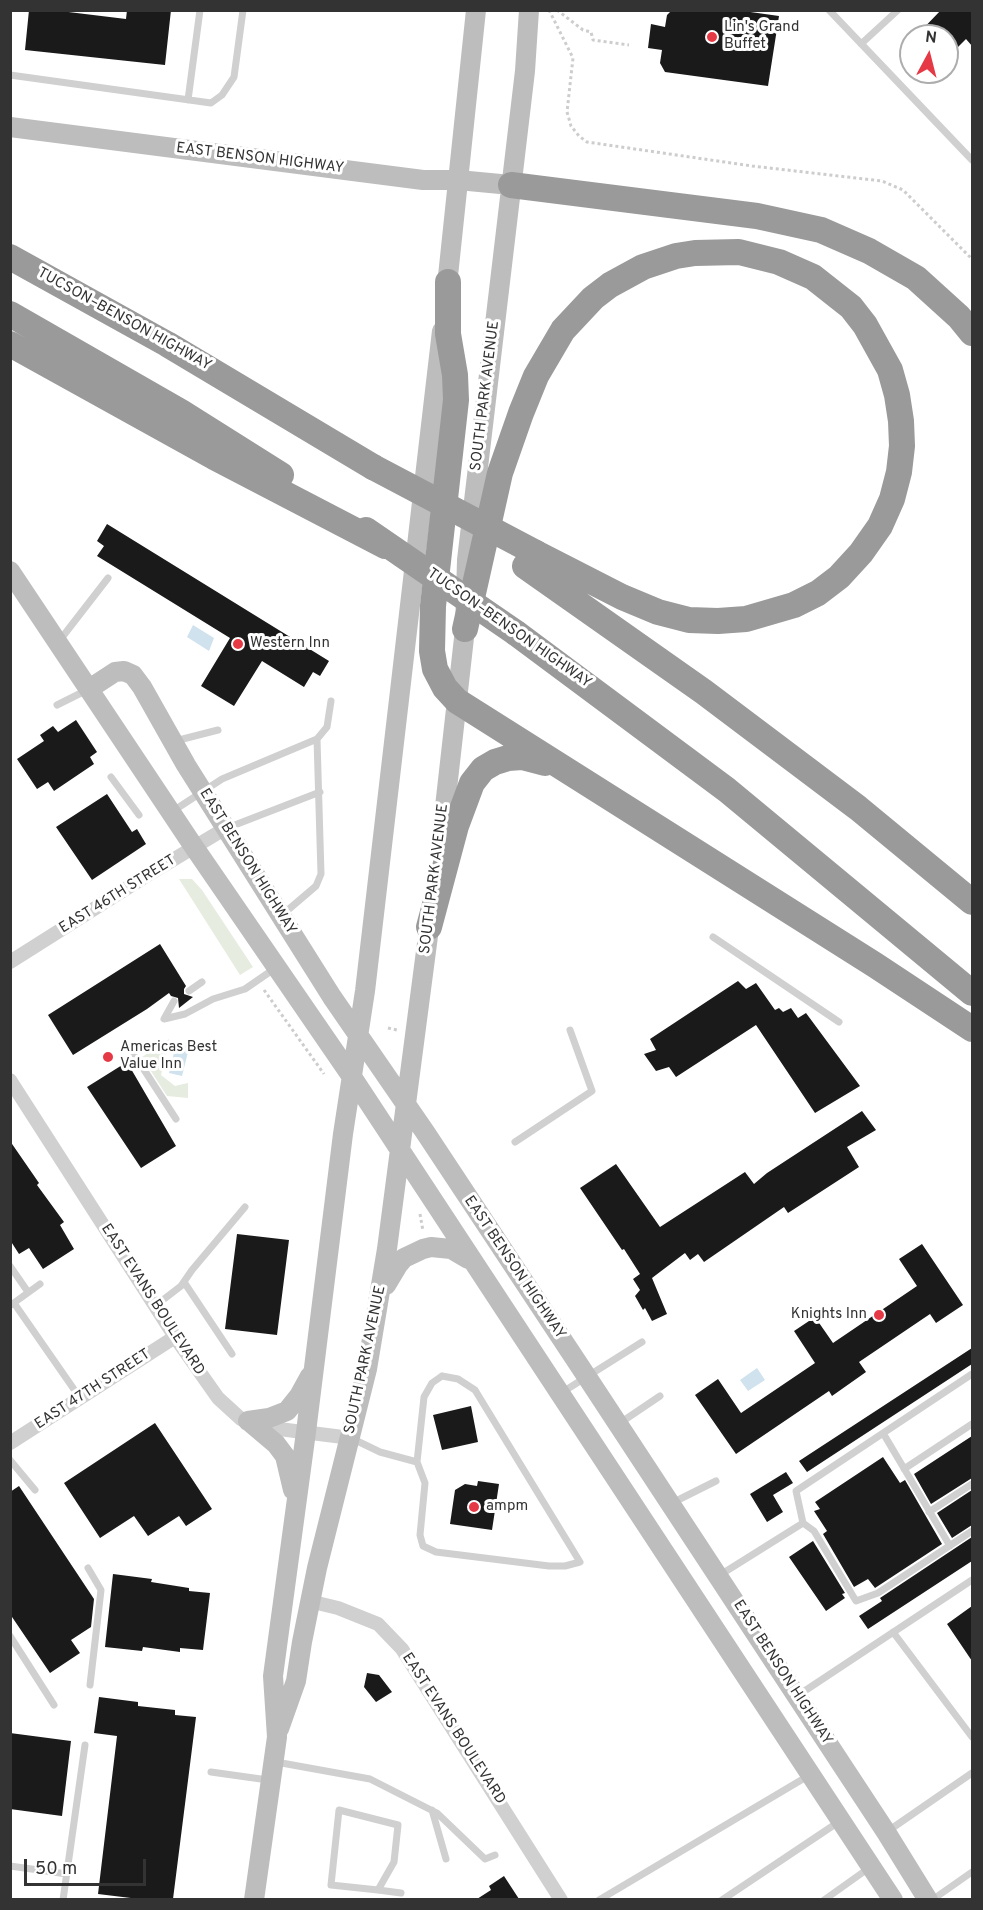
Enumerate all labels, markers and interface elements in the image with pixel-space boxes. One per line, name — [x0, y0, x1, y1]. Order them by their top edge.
place label: Lin's Grand Buffet — [724, 19, 799, 54]
north arrow — [899, 24, 959, 84]
text: N — [924, 27, 938, 49]
marker: Lin's Grand Buffet — [705, 30, 719, 44]
street label: EAST BENSON HIGHWAY — [175, 140, 345, 178]
street label: TUCSON–BENSON HIGHWAY — [34, 265, 214, 375]
street label: SOUTH PARK AVENUE — [468, 320, 504, 472]
street label: TUCSON–BENSON HIGHWAY — [423, 565, 595, 693]
place label: Western Inn — [250, 635, 330, 653]
marker: Western Inn — [231, 637, 245, 651]
street label: EAST BENSON HIGHWAY — [195, 786, 299, 938]
street label: SOUTH PARK AVENUE — [417, 803, 453, 955]
street label: EAST 46TH STREET — [56, 852, 180, 938]
place label: Americas Best Value Inn — [120, 1039, 217, 1074]
marker: Americas Best Value Inn — [101, 1050, 115, 1064]
street label: EAST BENSON HIGHWAY — [459, 1193, 569, 1343]
street label: EAST EVANS BOULEVARD — [96, 1221, 208, 1379]
street label: SOUTH PARK AVENUE — [341, 1284, 391, 1436]
place label: Knights Inn — [791, 1306, 867, 1324]
marker: Knights Inn — [872, 1308, 886, 1322]
street label: EAST 47TH STREET — [32, 1346, 154, 1434]
place label: ampm — [486, 1498, 528, 1516]
marker: ampm — [467, 1500, 481, 1514]
street label: EAST BENSON HIGHWAY — [728, 1597, 836, 1749]
street label: EAST EVANS BOULEVARD — [397, 1650, 509, 1808]
scale bar — [27, 1847, 148, 1885]
text: 50 m — [35, 1858, 77, 1881]

